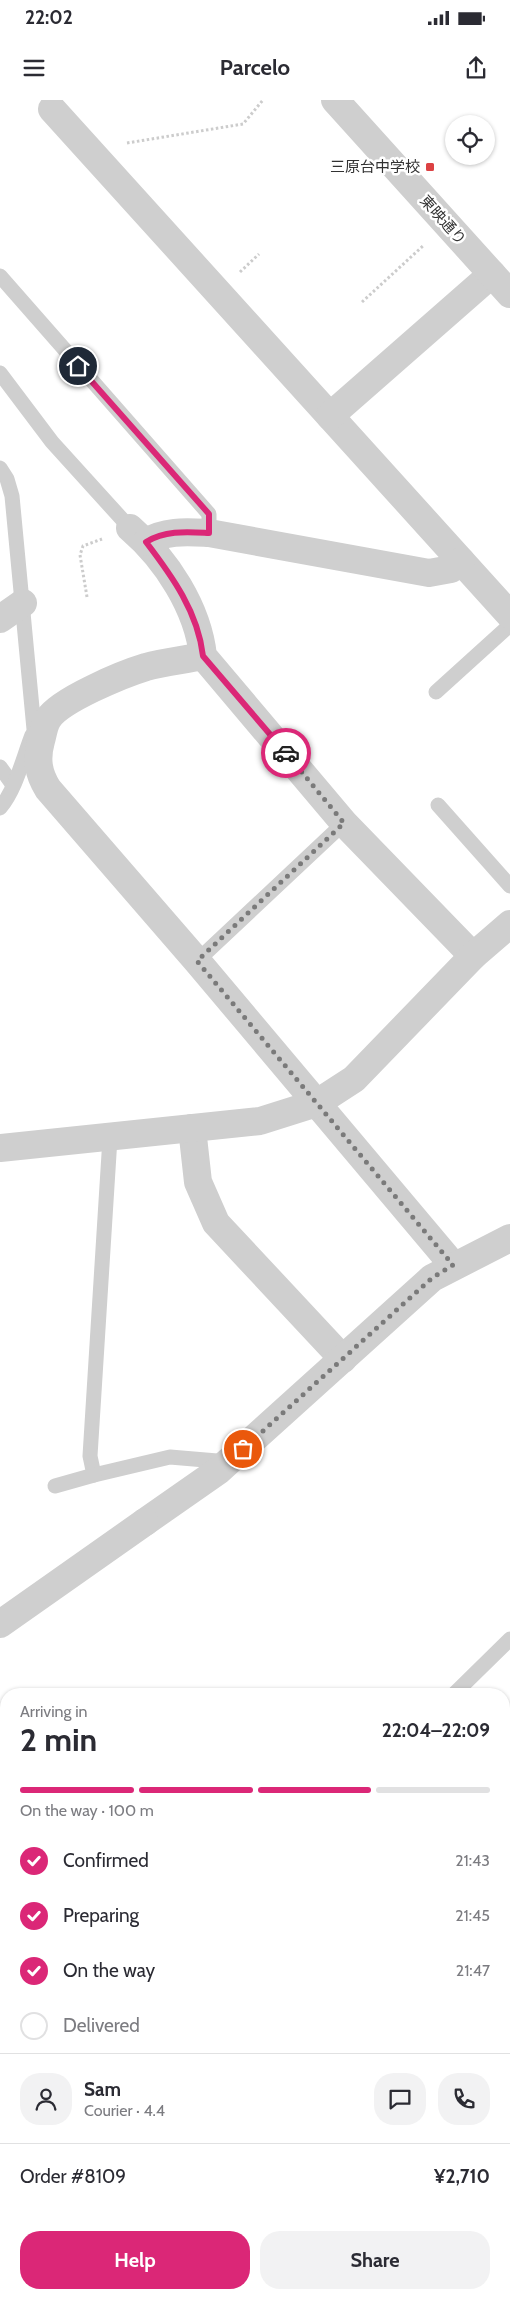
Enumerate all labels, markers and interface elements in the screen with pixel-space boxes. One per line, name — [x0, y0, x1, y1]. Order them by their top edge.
text: 22:02 — [25, 6, 73, 29]
icon: menu — [20, 54, 48, 82]
text: Parcelo — [220, 54, 290, 81]
icon: share — [462, 54, 490, 82]
map controls — [445, 115, 495, 165]
button: locate — [445, 115, 495, 165]
place label: 三原台中学校 — [330, 158, 420, 176]
marker: 三原台中学校 — [424, 161, 436, 173]
street label: 東映通り — [416, 192, 470, 248]
pin — [57, 345, 99, 387]
icon: home — [64, 352, 92, 380]
courier — [261, 728, 311, 778]
icon: car — [272, 739, 300, 767]
pin — [222, 1428, 264, 1470]
icon: bag — [229, 1435, 257, 1463]
text: Arriving in — [20, 1702, 87, 1721]
text: 22:04–22:09 — [382, 1719, 490, 1742]
text: 2 min — [20, 1720, 97, 1759]
text: On the way · 100 m — [20, 1801, 154, 1820]
icon: check — [20, 1847, 48, 1875]
text: Confirmed — [63, 1849, 149, 1872]
text: 21:43 — [455, 1851, 490, 1870]
icon: check — [20, 1902, 48, 1930]
text: Preparing — [63, 1904, 139, 1927]
text: 21:45 — [455, 1906, 490, 1925]
icon: check — [20, 1957, 48, 1985]
text: On the way — [63, 1959, 155, 1982]
text: 21:47 — [456, 1961, 490, 1980]
text: Delivered — [63, 2014, 140, 2037]
button: person — [20, 2073, 72, 2125]
button: chat — [374, 2073, 426, 2125]
button: phone — [438, 2073, 490, 2125]
text: Sam — [84, 2078, 121, 2101]
text: Courier · 4.4 — [84, 2101, 165, 2120]
text: Order #8109 — [20, 2165, 126, 2188]
text: ¥2,710 — [434, 2165, 490, 2188]
button: Help — [20, 2231, 250, 2289]
button: Share — [260, 2231, 490, 2289]

